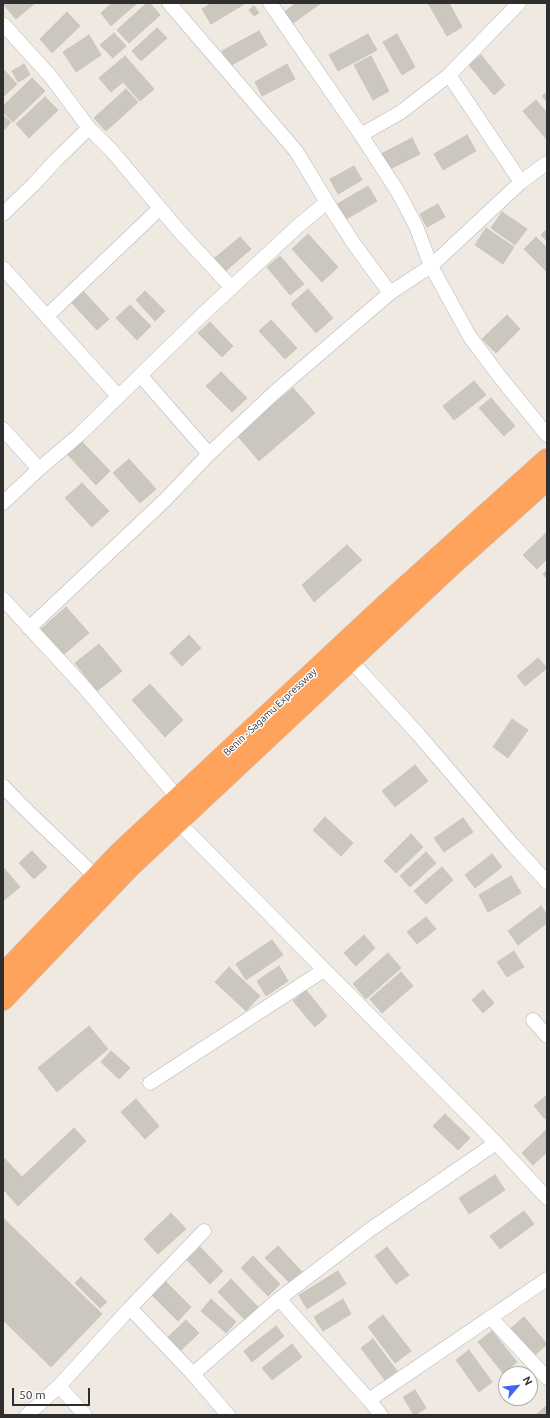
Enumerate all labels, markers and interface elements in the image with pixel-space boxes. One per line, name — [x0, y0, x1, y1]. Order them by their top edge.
street label: Benin - Sagamu Expressway — [221, 666, 319, 758]
north arrow — [498, 1366, 538, 1406]
text: N — [520, 1374, 535, 1387]
scale bar — [14, 1380, 92, 1406]
text: 50 m — [19, 1388, 46, 1401]

